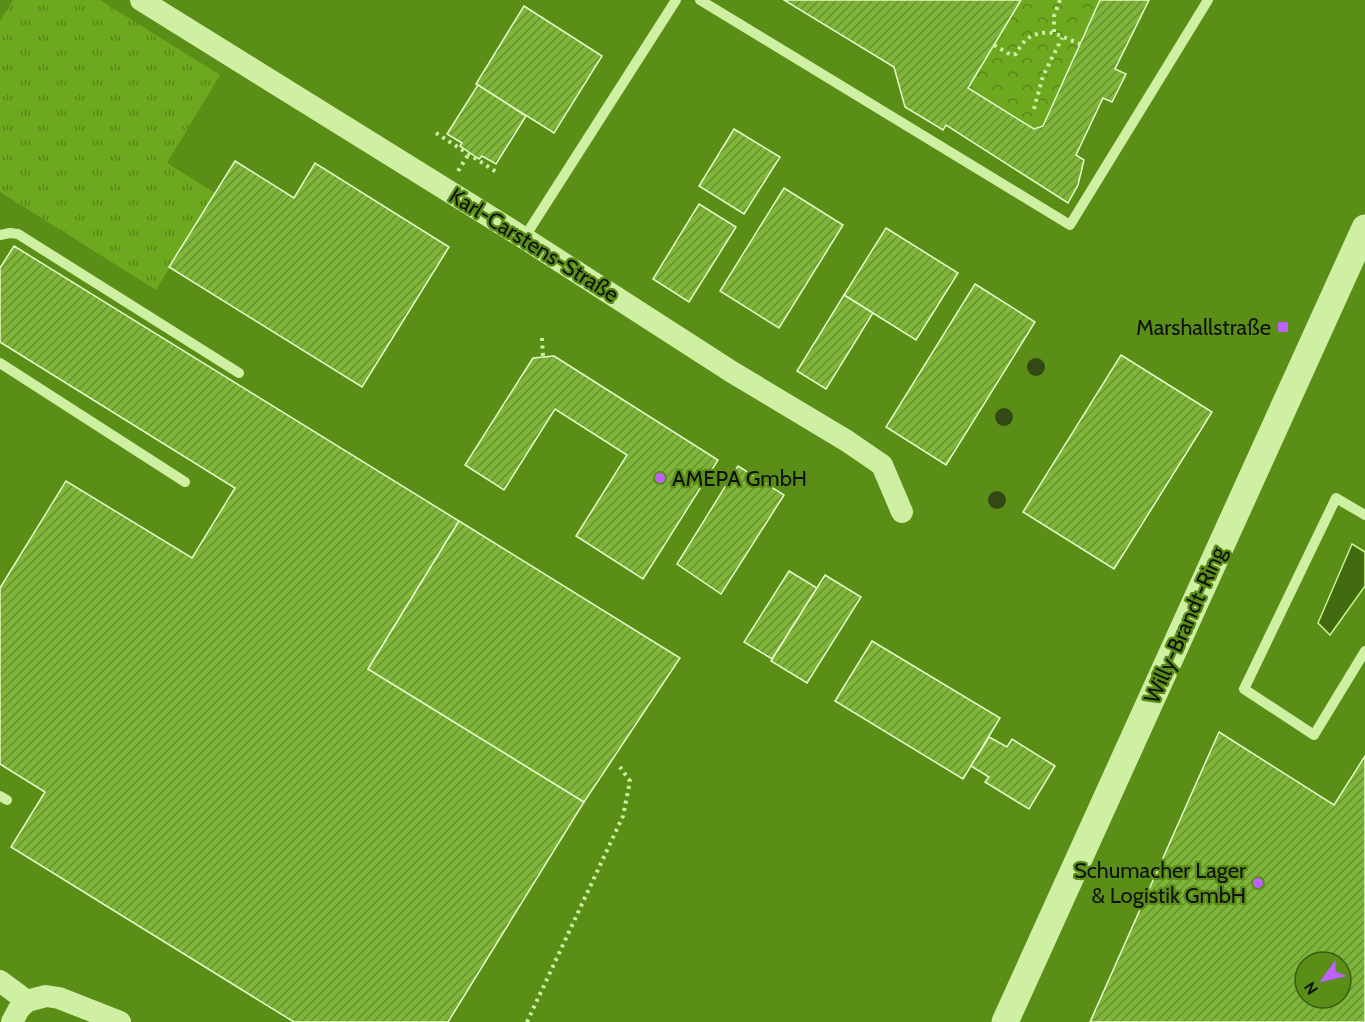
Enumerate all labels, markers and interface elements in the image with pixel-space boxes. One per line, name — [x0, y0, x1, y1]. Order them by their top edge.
street label: Karl-Carstens-Straße — [444, 182, 624, 308]
place label: Marshallstraße — [1136, 314, 1271, 341]
marker: Marshallstraße — [1276, 320, 1290, 334]
place label: AMEPA GmbH — [672, 465, 807, 492]
marker: AMEPA GmbH — [653, 471, 667, 485]
street label: Willy-Brandt-Ring — [1138, 542, 1232, 708]
place label: Schumacher Lager & Logistik GmbH — [1074, 857, 1246, 909]
marker: Schumacher Lager & Logistik GmbH — [1251, 876, 1265, 890]
north arrow — [1293, 950, 1353, 1010]
text: N — [1300, 978, 1322, 998]

